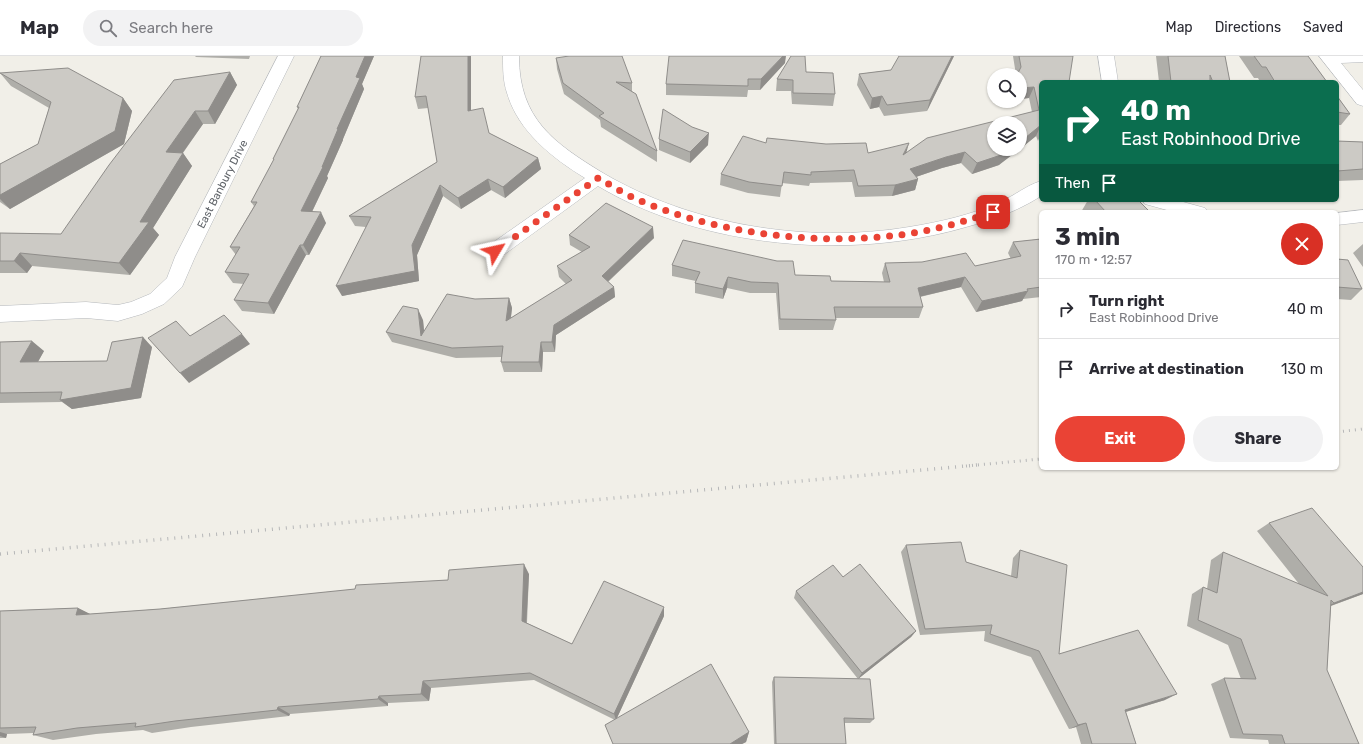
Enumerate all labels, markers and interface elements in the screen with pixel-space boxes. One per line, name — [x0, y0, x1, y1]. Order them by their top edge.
search box — [83, 10, 363, 46]
text: Map — [20, 16, 59, 39]
icon: search — [97, 17, 119, 39]
text: Search here — [129, 19, 213, 37]
text: Map — [1166, 19, 1193, 36]
text: Directions — [1215, 19, 1281, 36]
text: Saved — [1303, 19, 1343, 36]
map controls — [987, 68, 1027, 156]
button: search — [987, 68, 1027, 108]
text: 40 m — [1121, 94, 1191, 127]
icon: right — [1055, 96, 1107, 148]
button: layers — [987, 116, 1027, 156]
text: East Robinhood Drive — [1121, 128, 1301, 150]
street label: East Banbury Drive — [194, 138, 250, 231]
icon: arrive — [1098, 172, 1120, 194]
text: Then — [1055, 174, 1090, 192]
pin — [976, 195, 1010, 229]
icon: arrive — [982, 201, 1004, 223]
text: 3 min — [1055, 223, 1120, 251]
button: close — [1281, 223, 1323, 265]
position arrow — [474, 230, 516, 272]
text: 170 m · 12:57 — [1055, 252, 1132, 267]
text: Turn right — [1089, 292, 1164, 310]
icon: right — [1055, 298, 1077, 320]
text: 40 m — [1287, 300, 1323, 318]
text: East Robinhood Drive — [1089, 310, 1219, 325]
icon: arrive — [1055, 358, 1077, 380]
text: Arrive at destination — [1089, 360, 1244, 378]
text: 130 m — [1281, 360, 1323, 378]
button: Exit — [1055, 416, 1185, 462]
button: Share — [1193, 416, 1323, 462]

